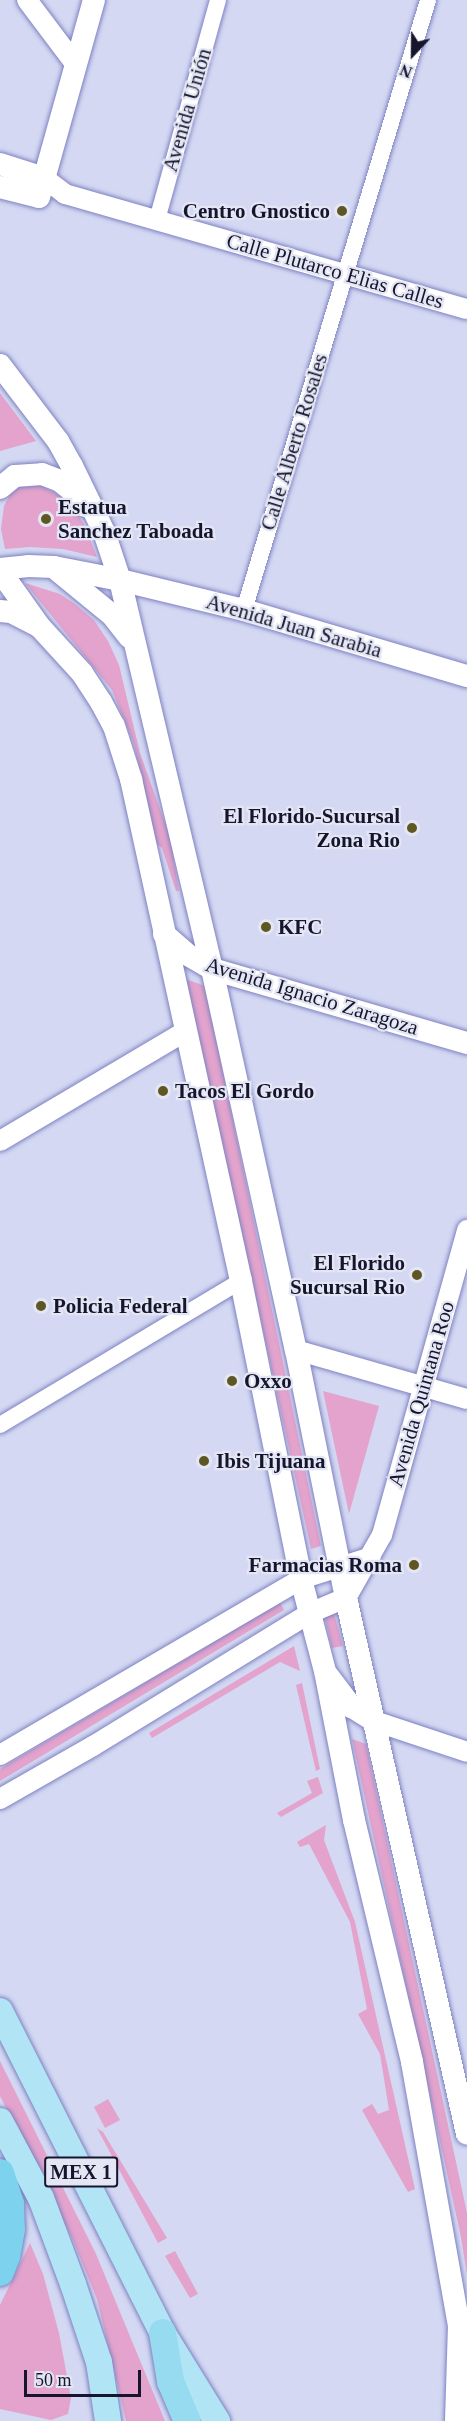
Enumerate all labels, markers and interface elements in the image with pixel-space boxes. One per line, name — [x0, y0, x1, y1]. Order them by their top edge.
north arrow — [383, 24, 443, 84]
street label: Avenida Unión — [157, 45, 217, 175]
text: N — [398, 61, 415, 81]
place label: Centro Gnostico — [183, 198, 330, 224]
marker: Centro Gnostico — [335, 204, 349, 218]
street label: Calle Plutarco Elias Calles — [224, 228, 446, 314]
street label: Calle Alberto Rosales — [255, 350, 333, 534]
place label: Estatua Sanchez Taboada — [58, 494, 214, 544]
marker: Estatua Sanchez Taboada — [39, 512, 53, 526]
street label: Avenida Juan Sarabia — [203, 589, 385, 663]
place label: El Florido-Sucursal Zona Rio — [223, 803, 400, 853]
marker: El Florido-Sucursal Zona Rio — [405, 821, 419, 835]
place label: KFC — [278, 914, 322, 940]
marker: KFC — [259, 920, 273, 934]
street label: Avenida Ignacio Zaragoza — [203, 952, 421, 1040]
place label: Tacos El Gordo — [175, 1078, 314, 1104]
marker: Tacos El Gordo — [156, 1084, 170, 1098]
place label: El Florido Sucursal Rio — [290, 1250, 405, 1300]
marker: El Florido Sucursal Rio — [410, 1268, 424, 1282]
place label: Policia Federal — [53, 1293, 188, 1319]
street label: Avenida Quintana Roo — [382, 1298, 460, 1490]
marker: Policia Federal — [34, 1299, 48, 1313]
place label: Oxxo — [244, 1368, 292, 1394]
marker: Oxxo — [225, 1374, 239, 1388]
place label: Ibis Tijuana — [216, 1448, 326, 1474]
marker: Ibis Tijuana — [197, 1454, 211, 1468]
place label: Farmacias Roma — [249, 1552, 402, 1578]
marker: Farmacias Roma — [407, 1558, 421, 1572]
road number: MEX 1 — [44, 2155, 118, 2189]
scale bar — [27, 2358, 144, 2396]
text: 50 m — [35, 2370, 72, 2390]

